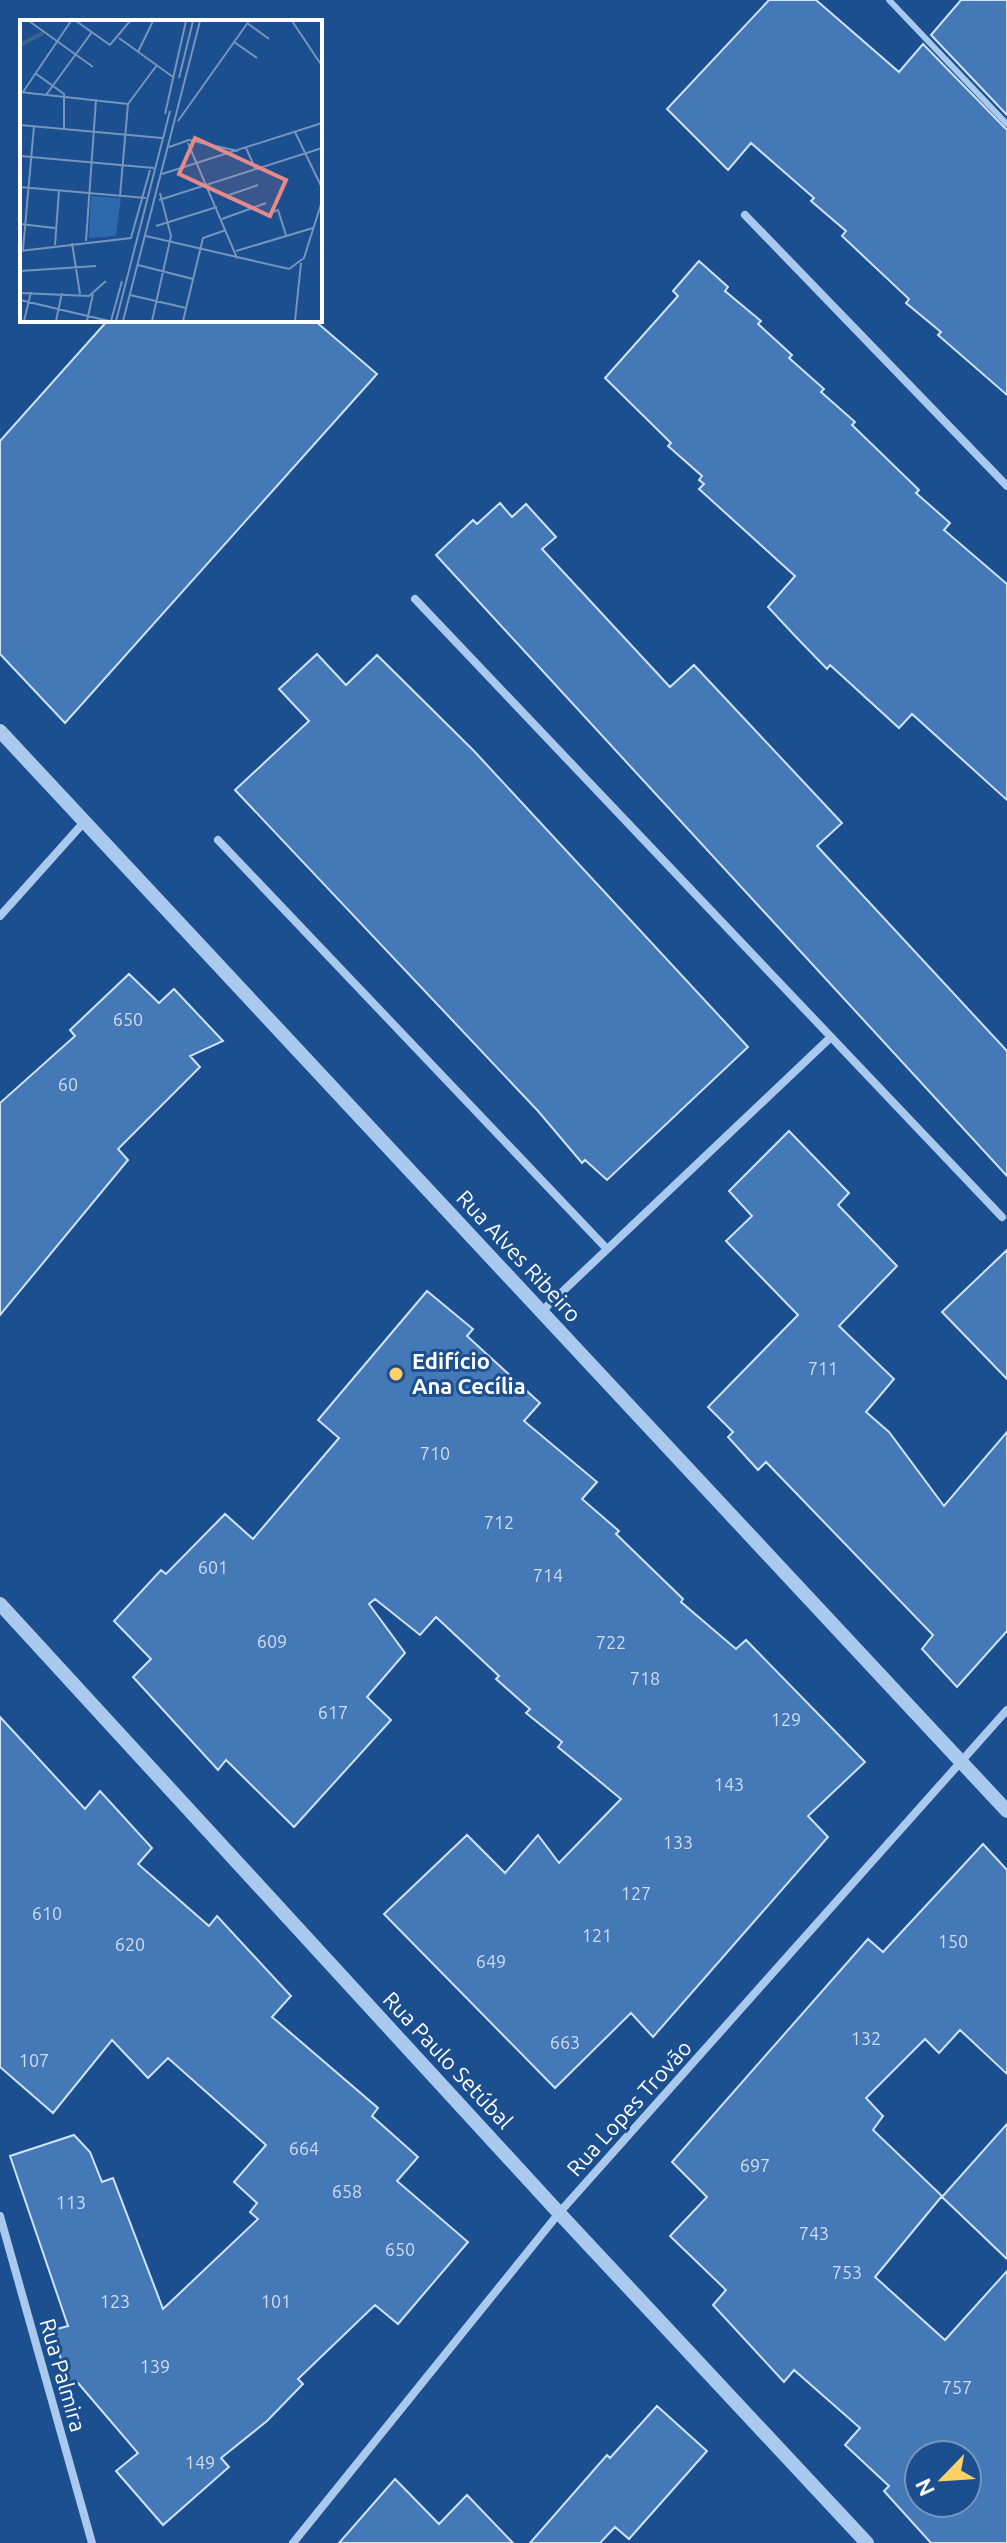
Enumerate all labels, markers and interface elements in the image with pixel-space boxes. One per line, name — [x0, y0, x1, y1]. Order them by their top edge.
inset map — [20, 20, 322, 322]
house number: 650 — [113, 1009, 143, 1029]
house number: 60 — [58, 1074, 78, 1094]
street label: Rua Alves Ribeiro — [452, 1185, 587, 1327]
place label: Edifício Ana Cecília — [412, 1348, 526, 1398]
house number: 711 — [808, 1358, 838, 1378]
marker: Edifício Ana Cecília — [387, 1365, 405, 1383]
house number: 710 — [420, 1443, 450, 1463]
house number: 712 — [484, 1512, 514, 1532]
house number: 601 — [198, 1557, 228, 1577]
house number: 714 — [533, 1565, 563, 1585]
house number: 609 — [257, 1631, 287, 1651]
house number: 722 — [596, 1632, 626, 1652]
house number: 718 — [630, 1668, 660, 1688]
house number: 617 — [318, 1702, 348, 1722]
house number: 129 — [771, 1709, 801, 1729]
house number: 143 — [714, 1774, 744, 1794]
house number: 133 — [663, 1832, 693, 1852]
house number: 127 — [621, 1883, 651, 1903]
house number: 610 — [32, 1903, 62, 1923]
house number: 121 — [582, 1925, 612, 1945]
house number: 150 — [938, 1931, 968, 1951]
house number: 620 — [115, 1934, 145, 1954]
house number: 649 — [476, 1951, 506, 1971]
street label: Rua Paulo Setúbal — [379, 1986, 518, 2133]
house number: 132 — [851, 2028, 881, 2048]
house number: 663 — [550, 2032, 580, 2052]
street label: Rua Lopes Trovão — [561, 2035, 696, 2181]
house number: 107 — [19, 2050, 49, 2070]
house number: 664 — [289, 2138, 319, 2158]
house number: 697 — [740, 2155, 770, 2175]
house number: 658 — [332, 2181, 362, 2201]
house number: 113 — [56, 2192, 86, 2212]
house number: 743 — [799, 2223, 829, 2243]
house number: 650 — [385, 2239, 415, 2259]
house number: 753 — [832, 2262, 862, 2282]
house number: 123 — [100, 2291, 130, 2311]
house number: 101 — [261, 2291, 291, 2311]
street label: Rua Palmira — [35, 2315, 92, 2434]
house number: 139 — [140, 2356, 170, 2376]
house number: 757 — [942, 2377, 972, 2397]
north arrow — [903, 2439, 983, 2519]
house number: 149 — [185, 2452, 215, 2472]
text: N — [910, 2475, 939, 2500]

